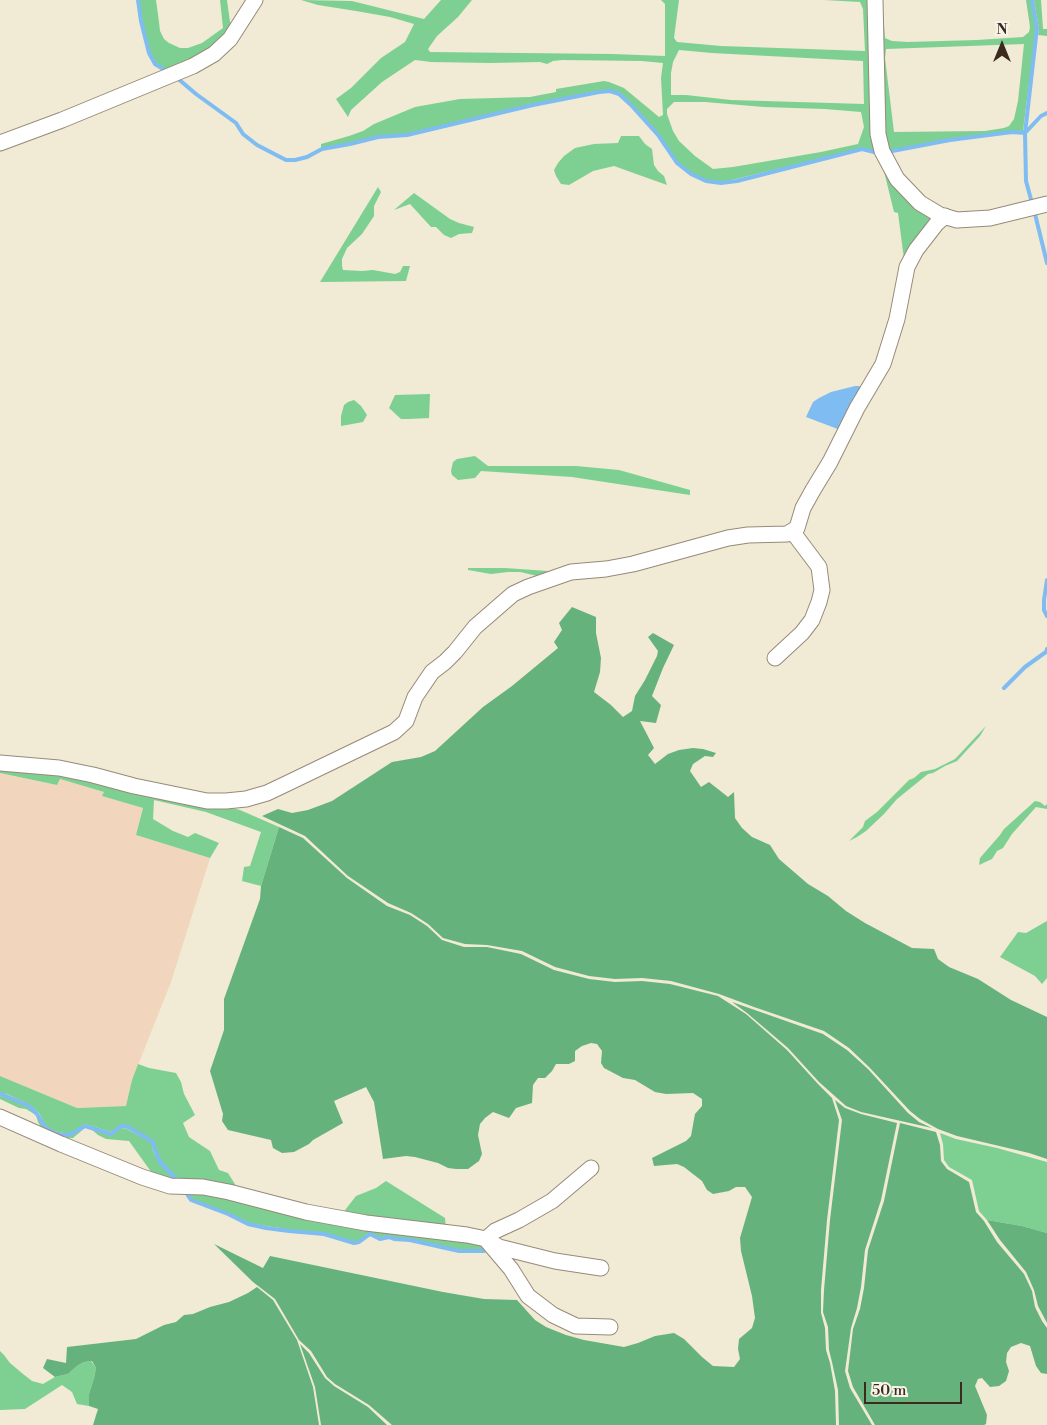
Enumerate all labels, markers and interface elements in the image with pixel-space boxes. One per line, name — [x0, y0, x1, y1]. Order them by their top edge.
north arrow — [977, 20, 1027, 70]
text: N — [996, 21, 1008, 39]
scale bar — [867, 1372, 964, 1404]
text: 50 m — [872, 1381, 906, 1400]

